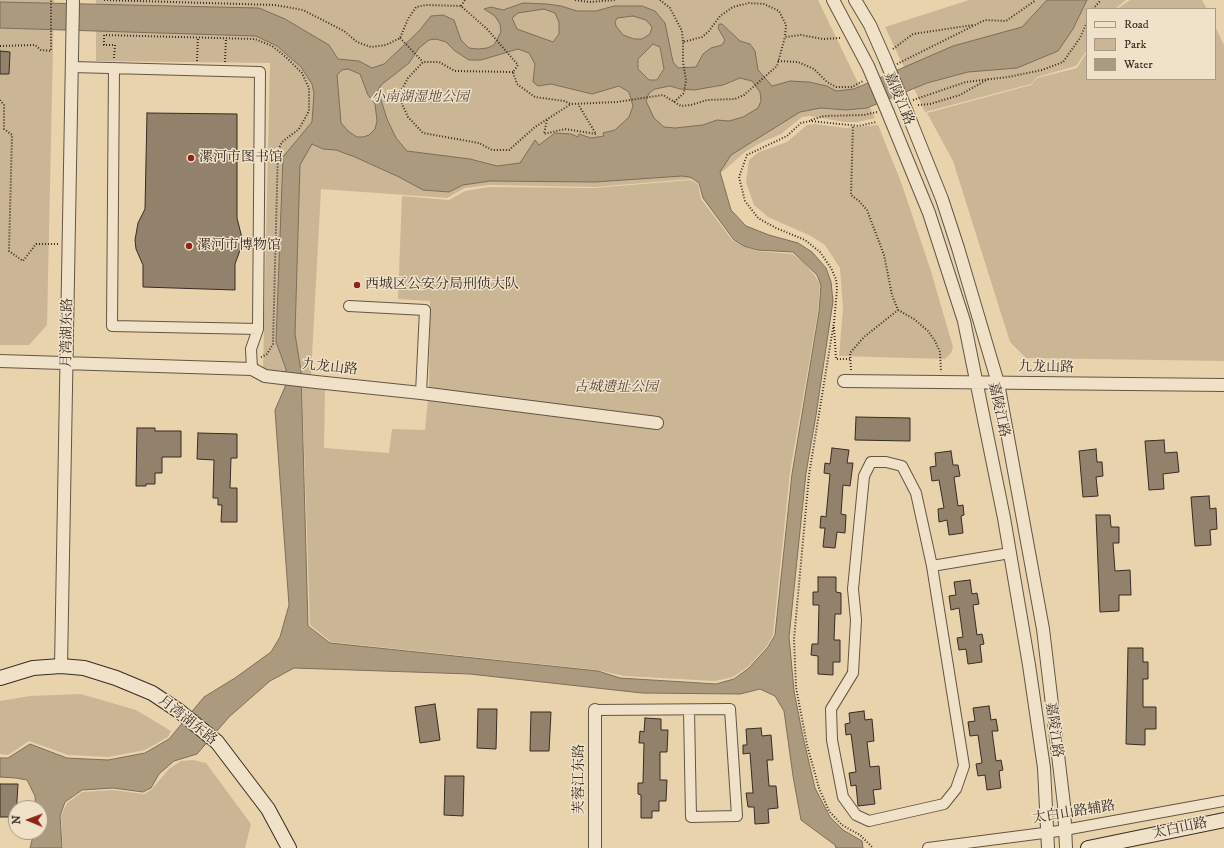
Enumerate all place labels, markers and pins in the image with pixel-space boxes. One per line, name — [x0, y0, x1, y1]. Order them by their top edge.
place label: 漯河市图书馆 — [199, 150, 283, 166]
marker: 漯河市图书馆 — [186, 153, 196, 163]
place label: 漯河市博物馆 — [197, 238, 281, 254]
marker: 漯河市博物馆 — [184, 241, 194, 251]
place label: 西城区公安分局刑侦大队 — [365, 277, 519, 293]
marker: 西城区公安分局刑侦大队 — [352, 280, 362, 290]

